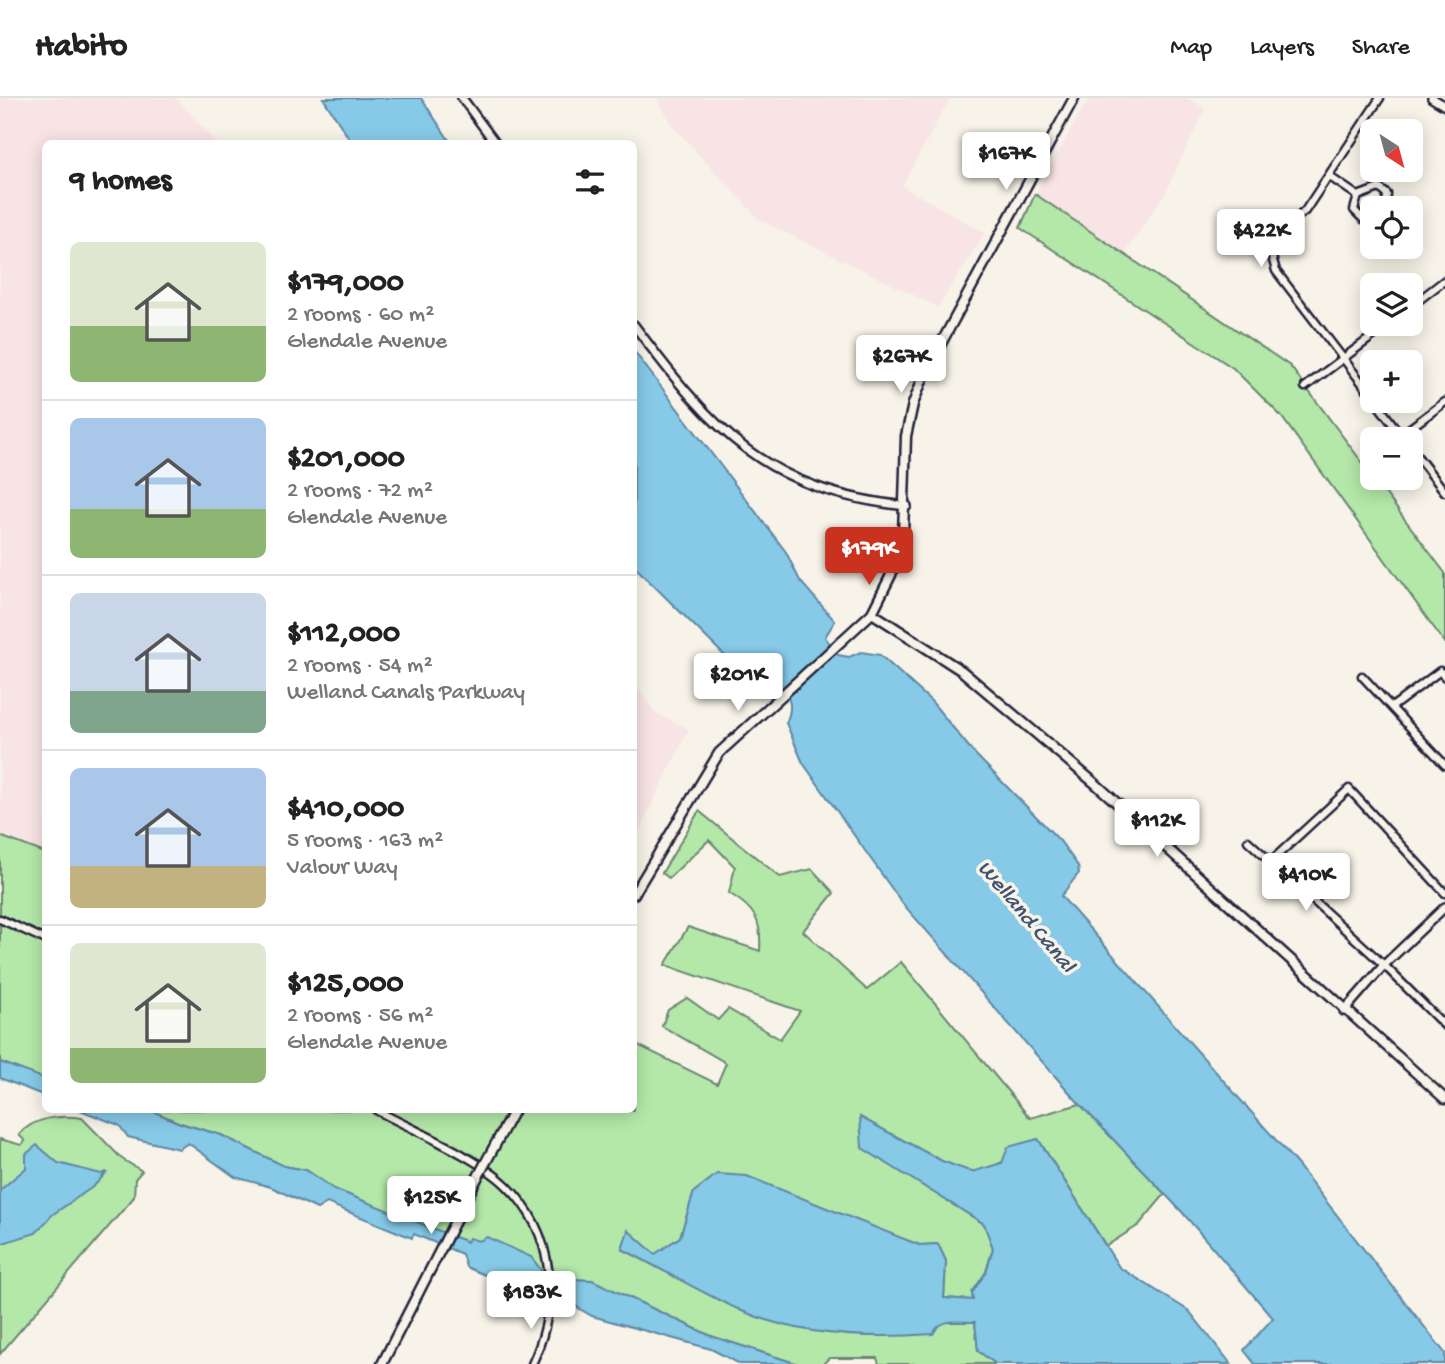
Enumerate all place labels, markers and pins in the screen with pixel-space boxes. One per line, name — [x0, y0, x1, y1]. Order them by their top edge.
pin: $167K — [957, 132, 1055, 192]
pin: $422K — [1212, 209, 1310, 269]
pin: $267K — [852, 336, 950, 395]
pin: $179K — [820, 528, 918, 587]
pin: $201K — [689, 654, 787, 713]
pin: $112K — [1108, 800, 1206, 859]
pin: $410K — [1257, 854, 1355, 913]
pin: $125K — [382, 1176, 480, 1236]
pin: $183K — [482, 1272, 580, 1331]

